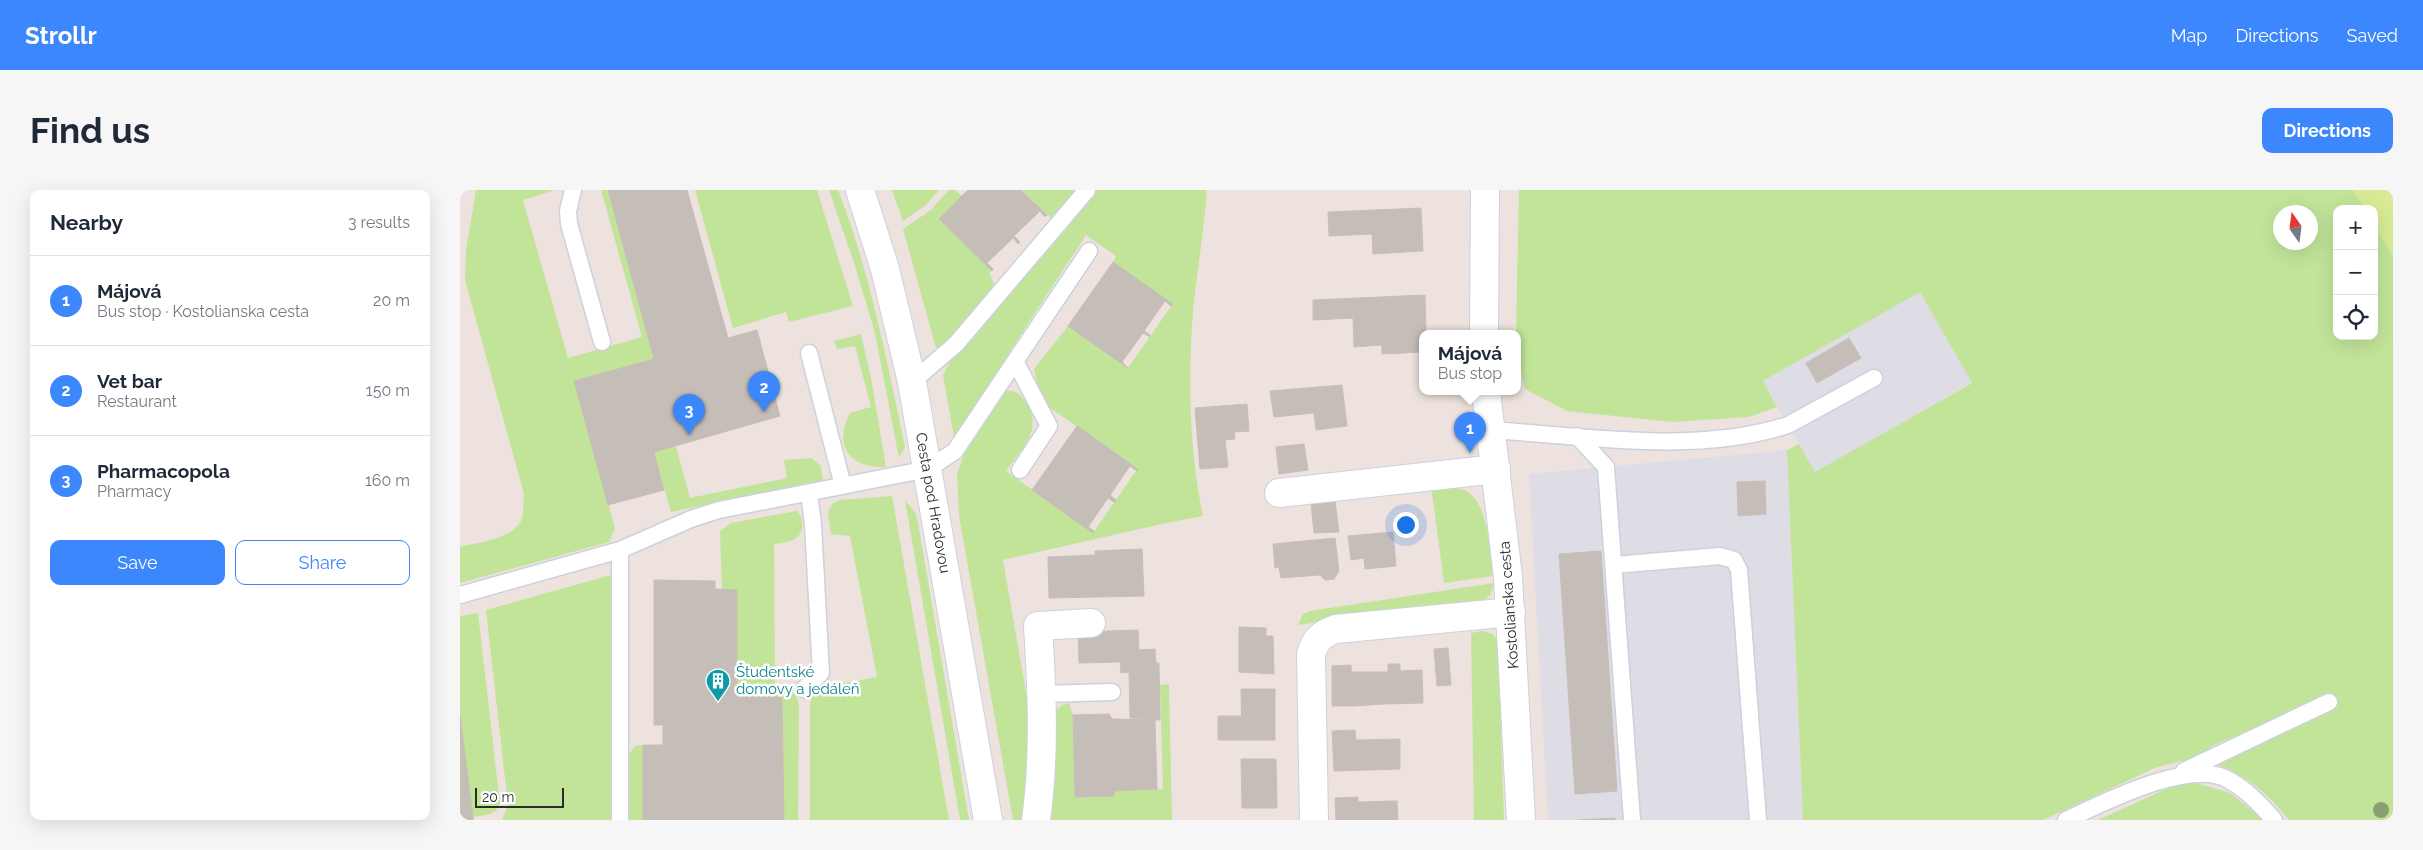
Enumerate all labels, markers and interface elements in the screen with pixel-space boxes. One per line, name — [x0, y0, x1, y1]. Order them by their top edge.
text: Strollr — [25, 21, 97, 50]
text: Map — [2171, 25, 2207, 46]
text: Directions — [2235, 25, 2319, 46]
text: Saved — [2347, 25, 2398, 46]
button: Directions — [2262, 108, 2393, 153]
text: Find us — [30, 110, 150, 151]
north arrow — [2273, 205, 2318, 250]
map controls — [2333, 205, 2378, 340]
button: + — [2333, 205, 2378, 250]
text: Nearby — [50, 210, 123, 235]
text: 3 results — [348, 213, 410, 232]
button: − — [2333, 250, 2378, 295]
text: Májová — [97, 280, 161, 302]
text: 1 — [62, 291, 70, 310]
text: 20 m — [373, 291, 410, 310]
button: locate — [2333, 295, 2378, 340]
text: Bus stop · Kostolianska cesta — [97, 302, 309, 321]
popup — [1419, 330, 1521, 395]
text: Májová — [1438, 342, 1502, 364]
text: Bus stop — [1438, 364, 1502, 383]
text: Vet bar — [97, 370, 162, 392]
pin: 2 — [748, 371, 780, 412]
text: 2 — [61, 381, 71, 400]
text: 150 m — [366, 381, 410, 400]
text: Restaurant — [97, 392, 177, 411]
pin: 3 — [673, 394, 705, 435]
pin: 1 — [1454, 412, 1486, 453]
street label: Cesta pod Hradovou — [912, 431, 954, 575]
text: Pharmacopola — [97, 460, 230, 482]
text: 3 — [62, 471, 70, 490]
text: 160 m — [365, 471, 410, 490]
text: Pharmacy — [97, 482, 171, 501]
your location — [1393, 512, 1419, 538]
button: Save — [50, 540, 225, 585]
button: Share — [235, 540, 410, 585]
street label: Kostolianska cesta — [1496, 541, 1522, 669]
place label: Študentské domovy a jedáleň — [736, 662, 860, 698]
building icon: Študentské domovy a jedáleň — [705, 668, 731, 702]
scale bar — [475, 785, 564, 808]
text: 20 m — [482, 789, 514, 805]

